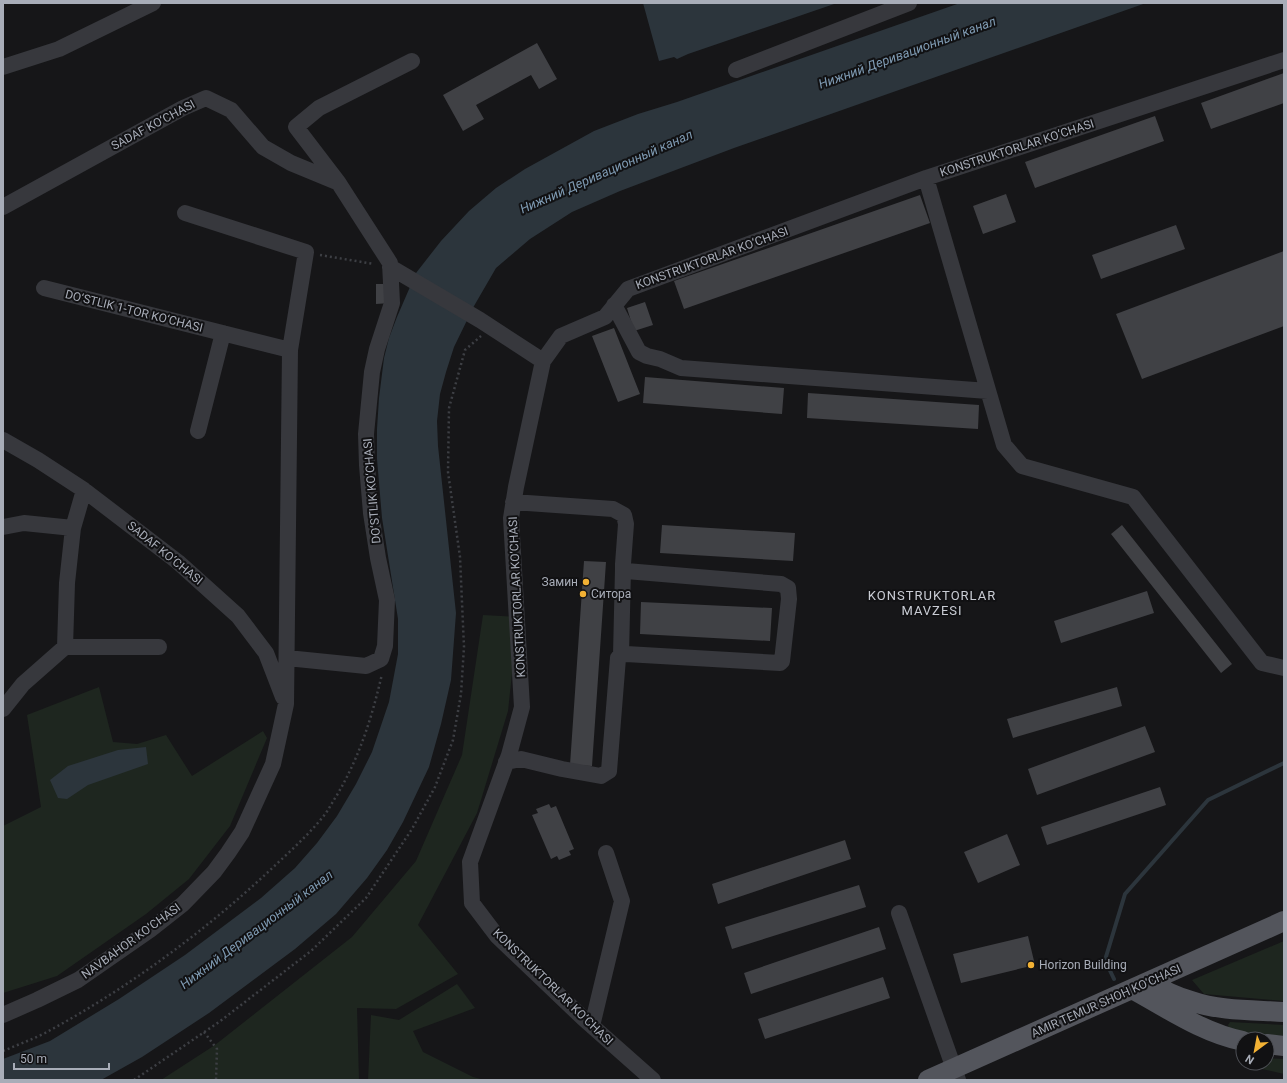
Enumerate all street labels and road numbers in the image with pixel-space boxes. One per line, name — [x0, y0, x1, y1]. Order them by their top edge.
street label: SADAF KO‘CHASI — [109, 97, 197, 153]
street label: KONSTRUKTORLAR KO‘CHASI — [938, 116, 1096, 180]
street label: KONSTRUKTORLAR KO‘CHASI — [634, 224, 790, 292]
street label: DO‘STLIK 1-TOR KO‘CHASI — [64, 287, 204, 335]
street label: DO‘STLIK KO‘CHASI — [360, 438, 384, 544]
street label: KONSTRUKTORLAR KO‘CHASI — [506, 516, 528, 678]
street label: SADAF KO‘CHASI — [125, 518, 205, 588]
street label: NAVBAHOR KO‘CHASI — [79, 900, 183, 982]
street label: KONSTRUKTORLAR KO‘CHASI — [490, 926, 616, 1048]
street label: AMIR TEMUR SHOH KO‘CHASI — [1029, 962, 1183, 1040]

